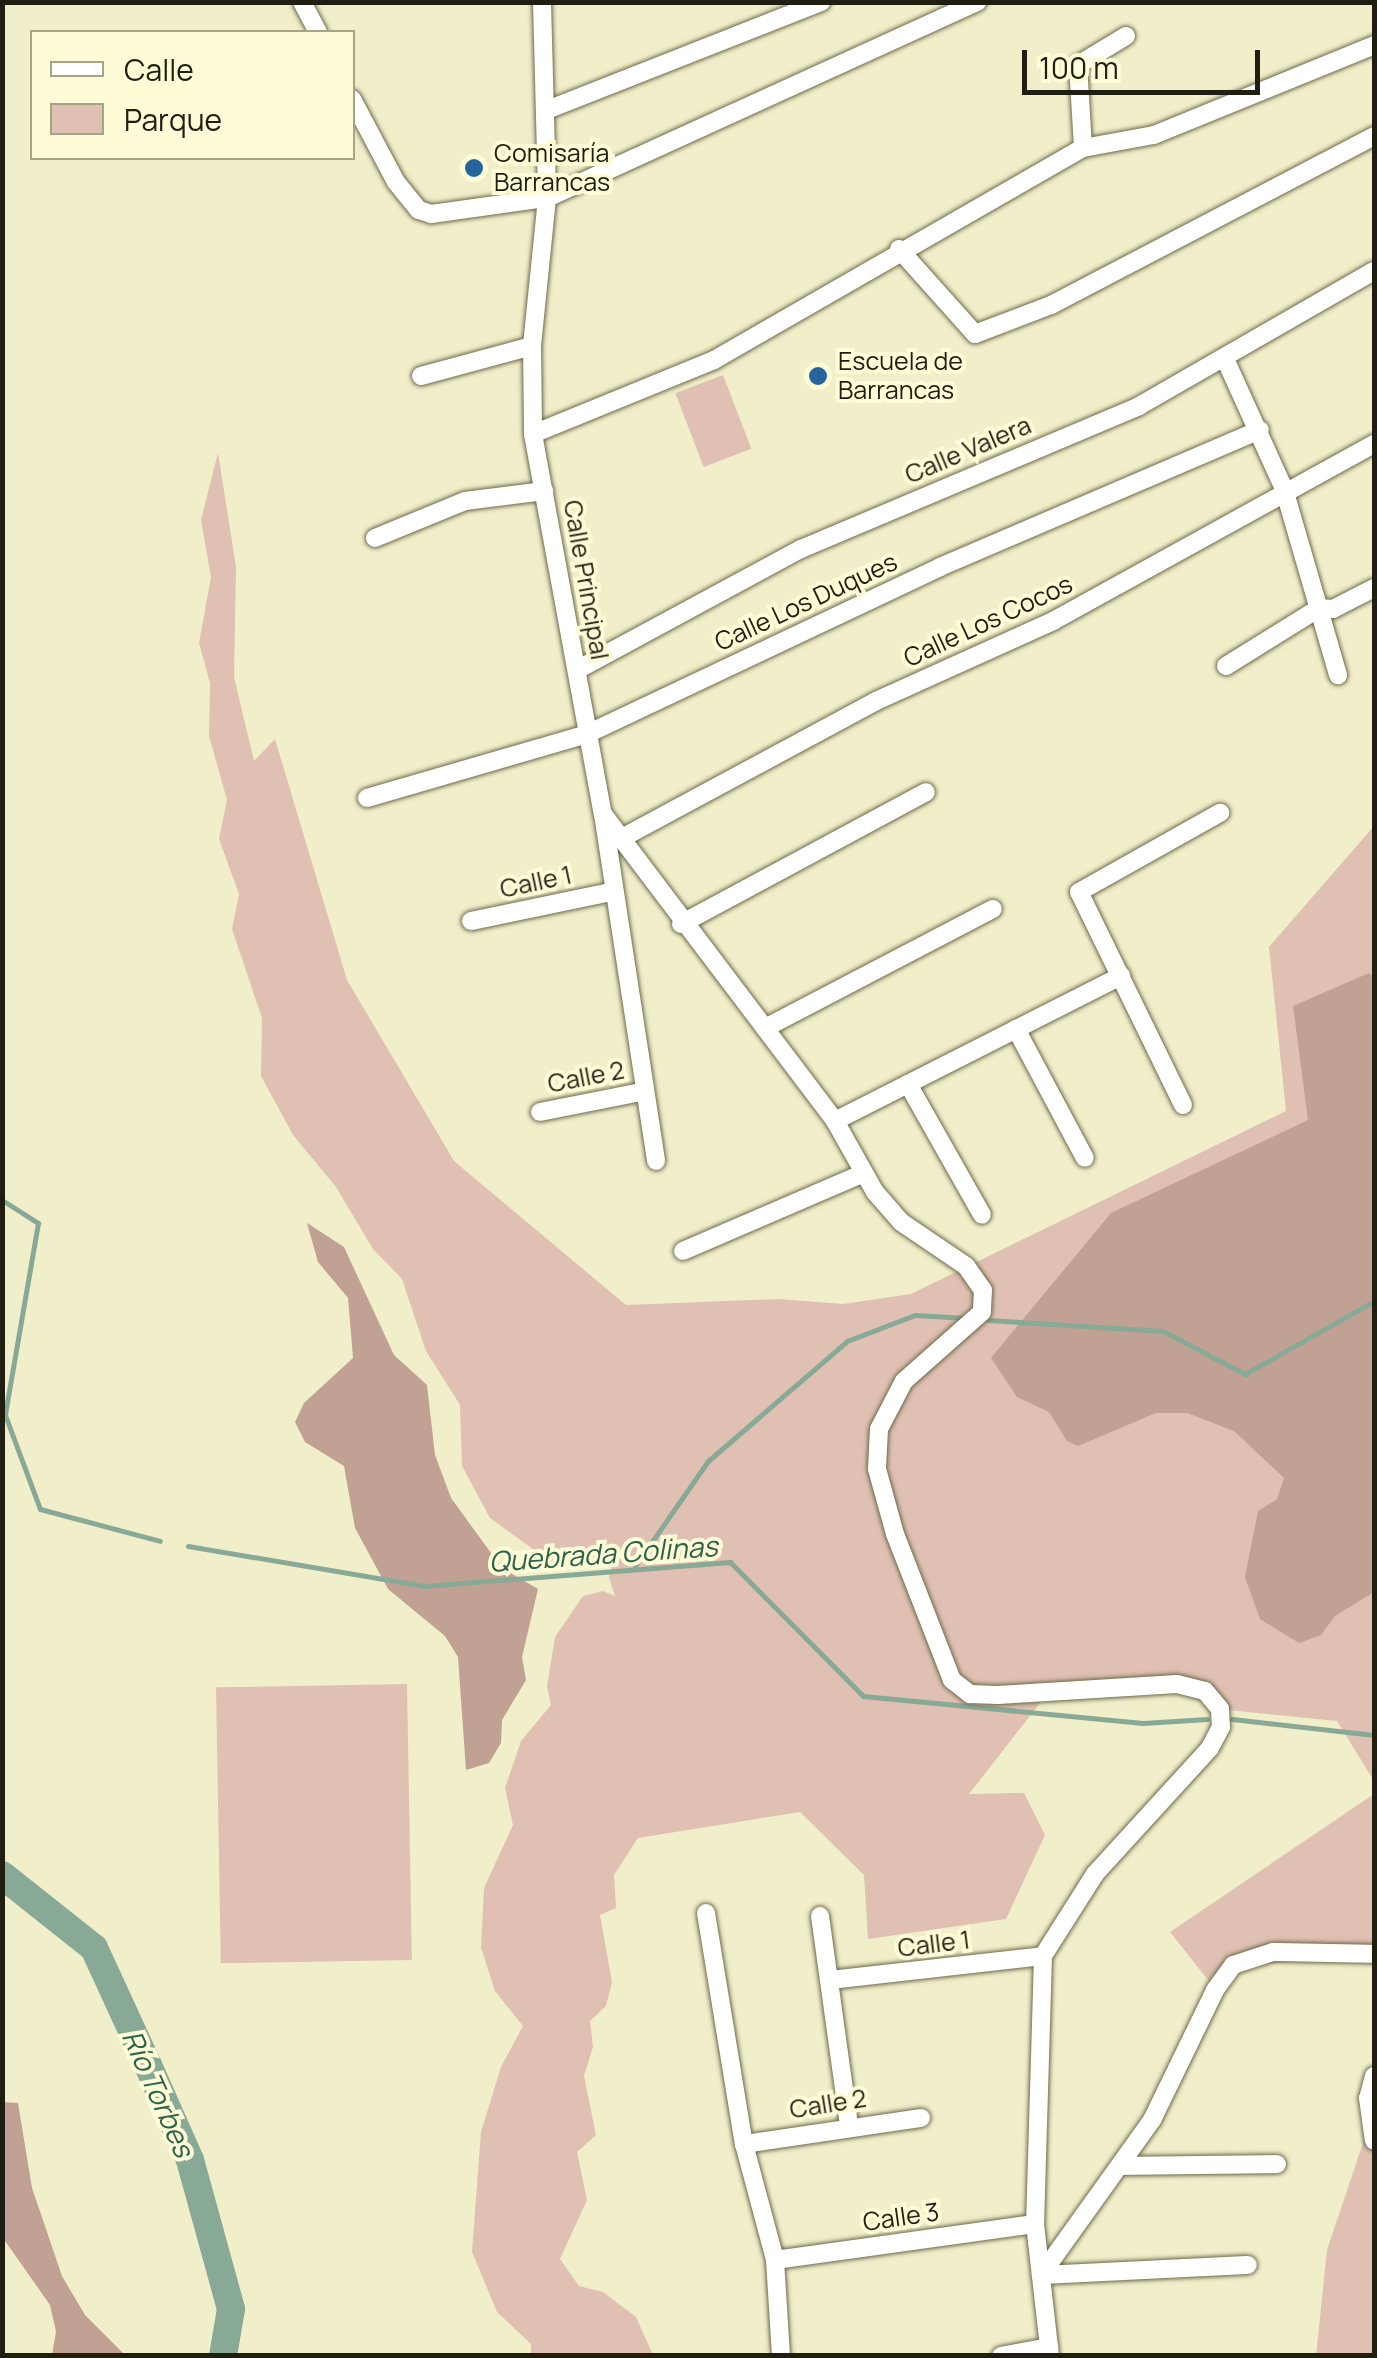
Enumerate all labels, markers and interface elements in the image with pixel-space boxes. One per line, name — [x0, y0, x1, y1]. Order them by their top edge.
legend — [30, 30, 355, 160]
scale bar — [1027, 30, 1264, 92]
text: 100 m — [1039, 47, 1119, 88]
text: Calle — [124, 49, 194, 90]
text: Parque — [124, 99, 222, 140]
place label: Comisaría Barrancas — [494, 139, 610, 198]
marker: Comisaría Barrancas — [463, 157, 485, 179]
place label: Escuela de Barrancas — [838, 347, 963, 406]
marker: Escuela de Barrancas — [807, 365, 829, 387]
street label: Calle Valera — [901, 410, 1035, 490]
street label: Calle Principal — [557, 498, 615, 662]
street label: Calle Los Duques — [710, 547, 902, 657]
street label: Calle Los Cocos — [899, 569, 1077, 673]
street label: Calle 1 — [497, 860, 575, 904]
street label: Calle 2 — [545, 1055, 627, 1099]
water label: Quebrada Colinas — [487, 1528, 719, 1578]
street label: Calle 1 — [896, 1925, 972, 1963]
water label: Río Torbes — [116, 2024, 202, 2162]
street label: Calle 2 — [787, 2083, 869, 2125]
street label: Calle 3 — [861, 2197, 941, 2237]

